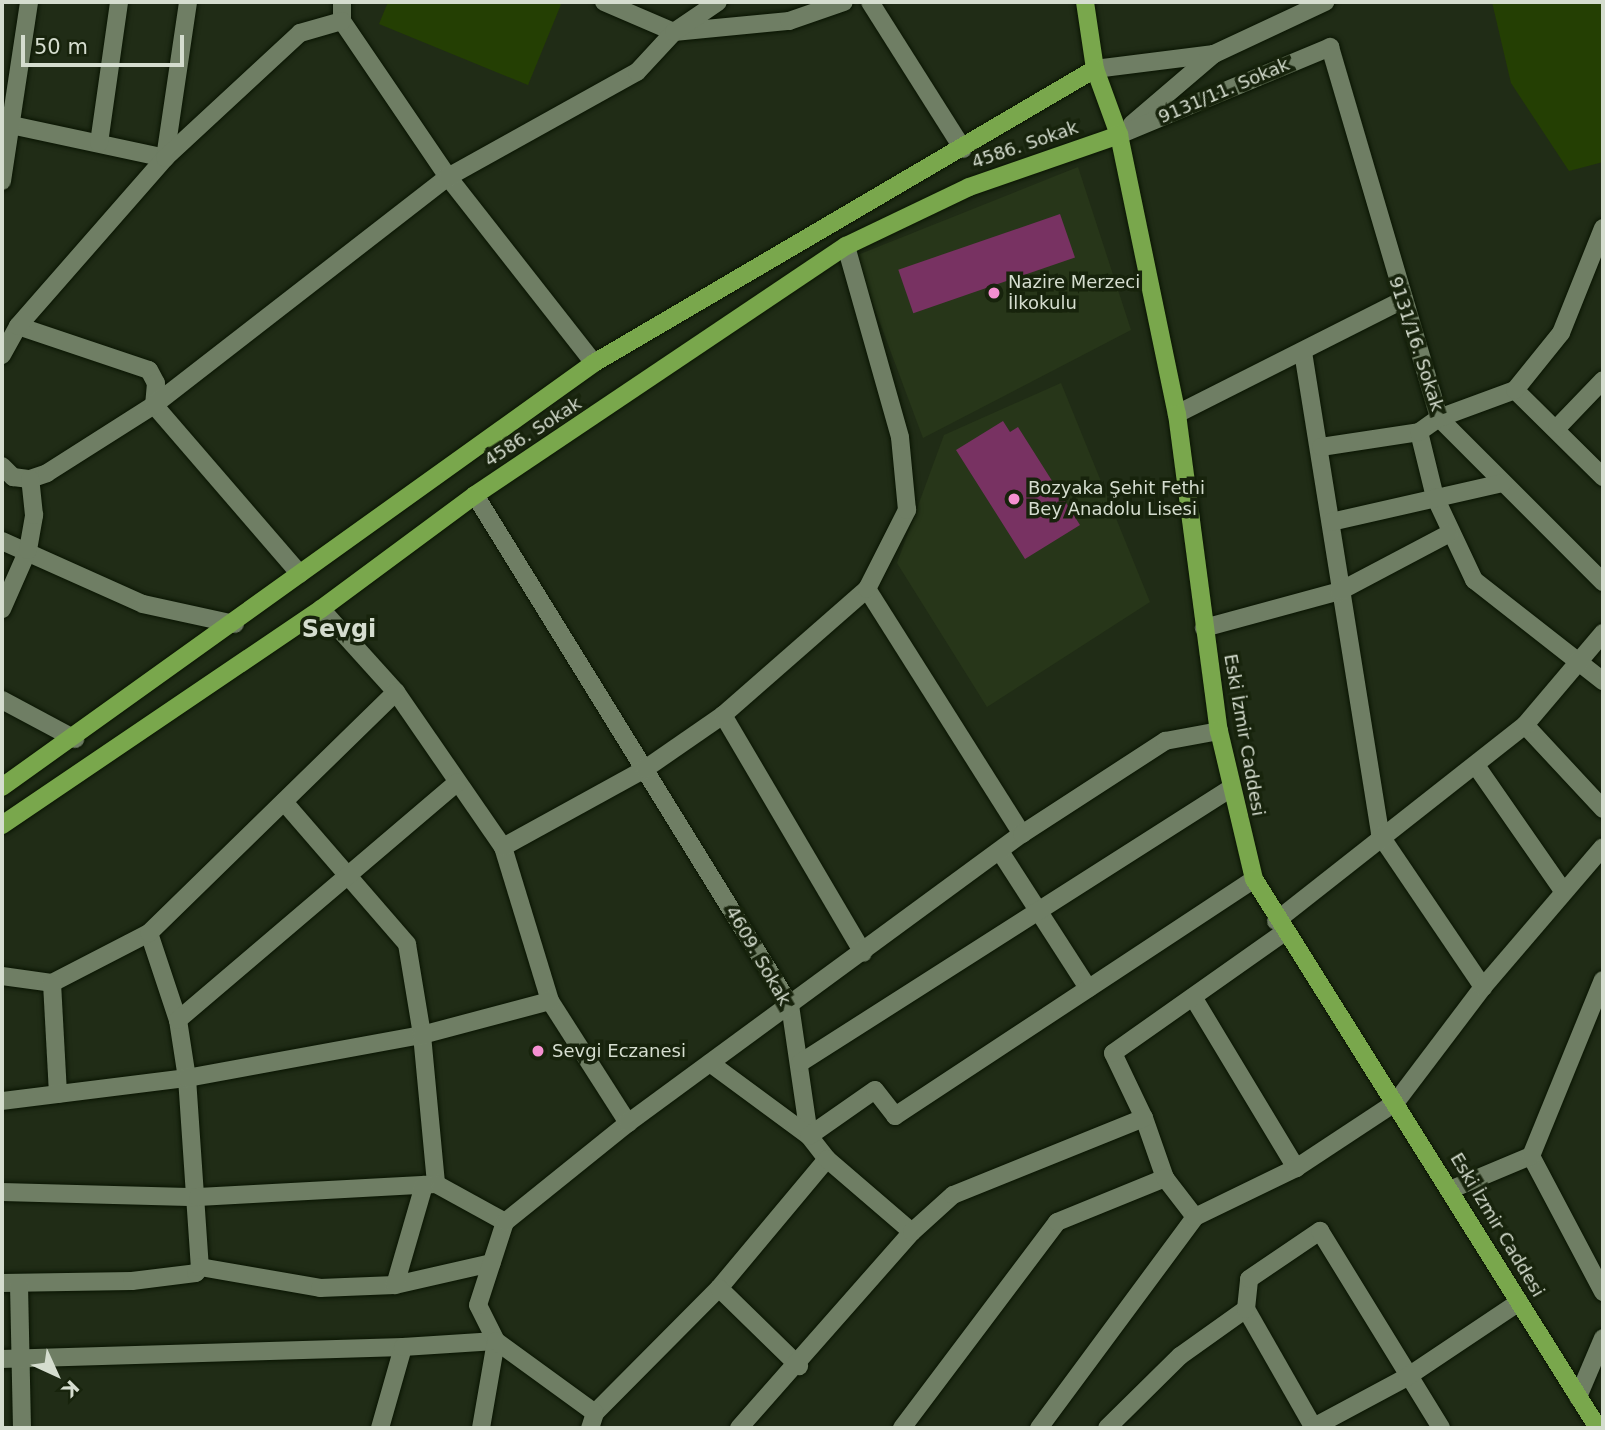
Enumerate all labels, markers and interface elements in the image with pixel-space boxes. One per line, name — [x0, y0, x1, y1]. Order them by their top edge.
scale bar — [24, 21, 187, 65]
text: 50 m — [34, 35, 88, 59]
street label: 9131/11. Sokak — [1155, 54, 1293, 128]
street label: 4586. Sokak — [969, 117, 1081, 173]
place label: Nazire Merzeci İlkokulu — [1008, 272, 1140, 314]
street label: 9131/16. Sokak — [1384, 274, 1448, 414]
marker: Nazire Merzeci İlkokulu — [986, 285, 1002, 301]
street label: 4586. Sokak — [480, 393, 586, 471]
place label: Bozyaka Şehit Fethi Bey Anadolu Lisesi — [1028, 478, 1205, 520]
marker: Bozyaka Şehit Fethi Bey Anadolu Lisesi — [1006, 491, 1022, 507]
district label: Sevgi — [302, 616, 376, 644]
street label: Eski İzmir Caddesi — [1219, 652, 1269, 818]
street label: 4609. Sokak — [721, 902, 795, 1010]
place label: Sevgi Eczanesi — [552, 1040, 686, 1062]
marker: Sevgi Eczanesi — [530, 1043, 546, 1059]
street label: Eski İzmir Caddesi — [1445, 1149, 1549, 1301]
north arrow — [21, 1339, 91, 1409]
text: K — [58, 1376, 84, 1402]

